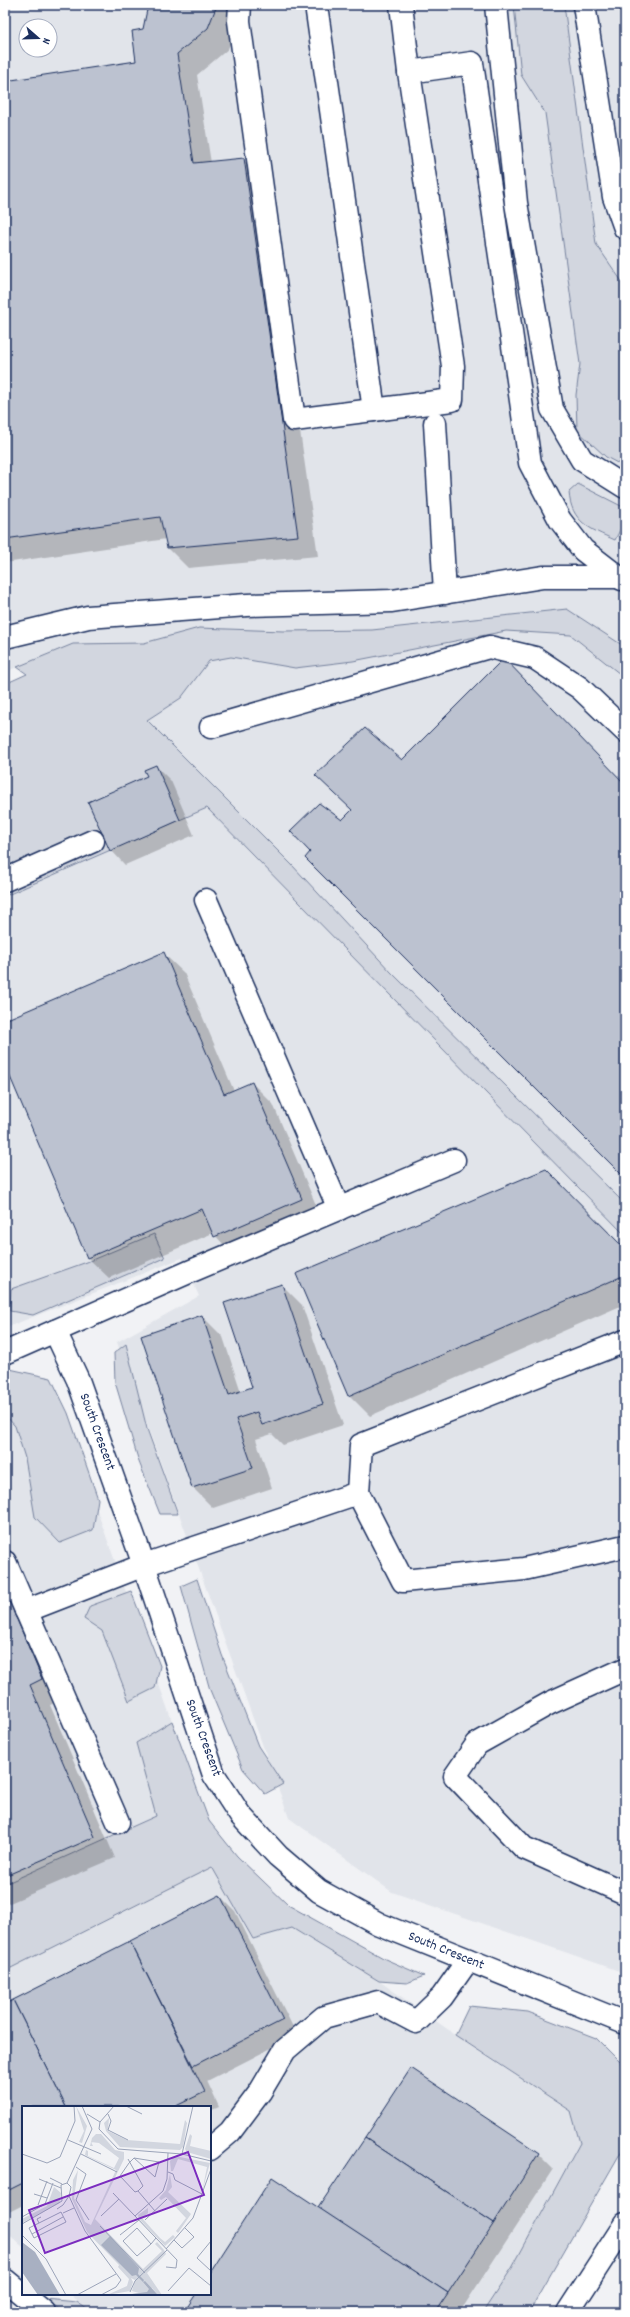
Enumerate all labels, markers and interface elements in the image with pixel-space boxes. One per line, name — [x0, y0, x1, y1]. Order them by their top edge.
north arrow — [18, 18, 58, 58]
text: N — [37, 35, 54, 47]
street label: South Crescent — [74, 1391, 120, 1473]
street label: South Crescent — [180, 1697, 226, 1779]
street label: South Crescent — [405, 1927, 487, 1975]
inset map — [22, 2106, 211, 2295]

